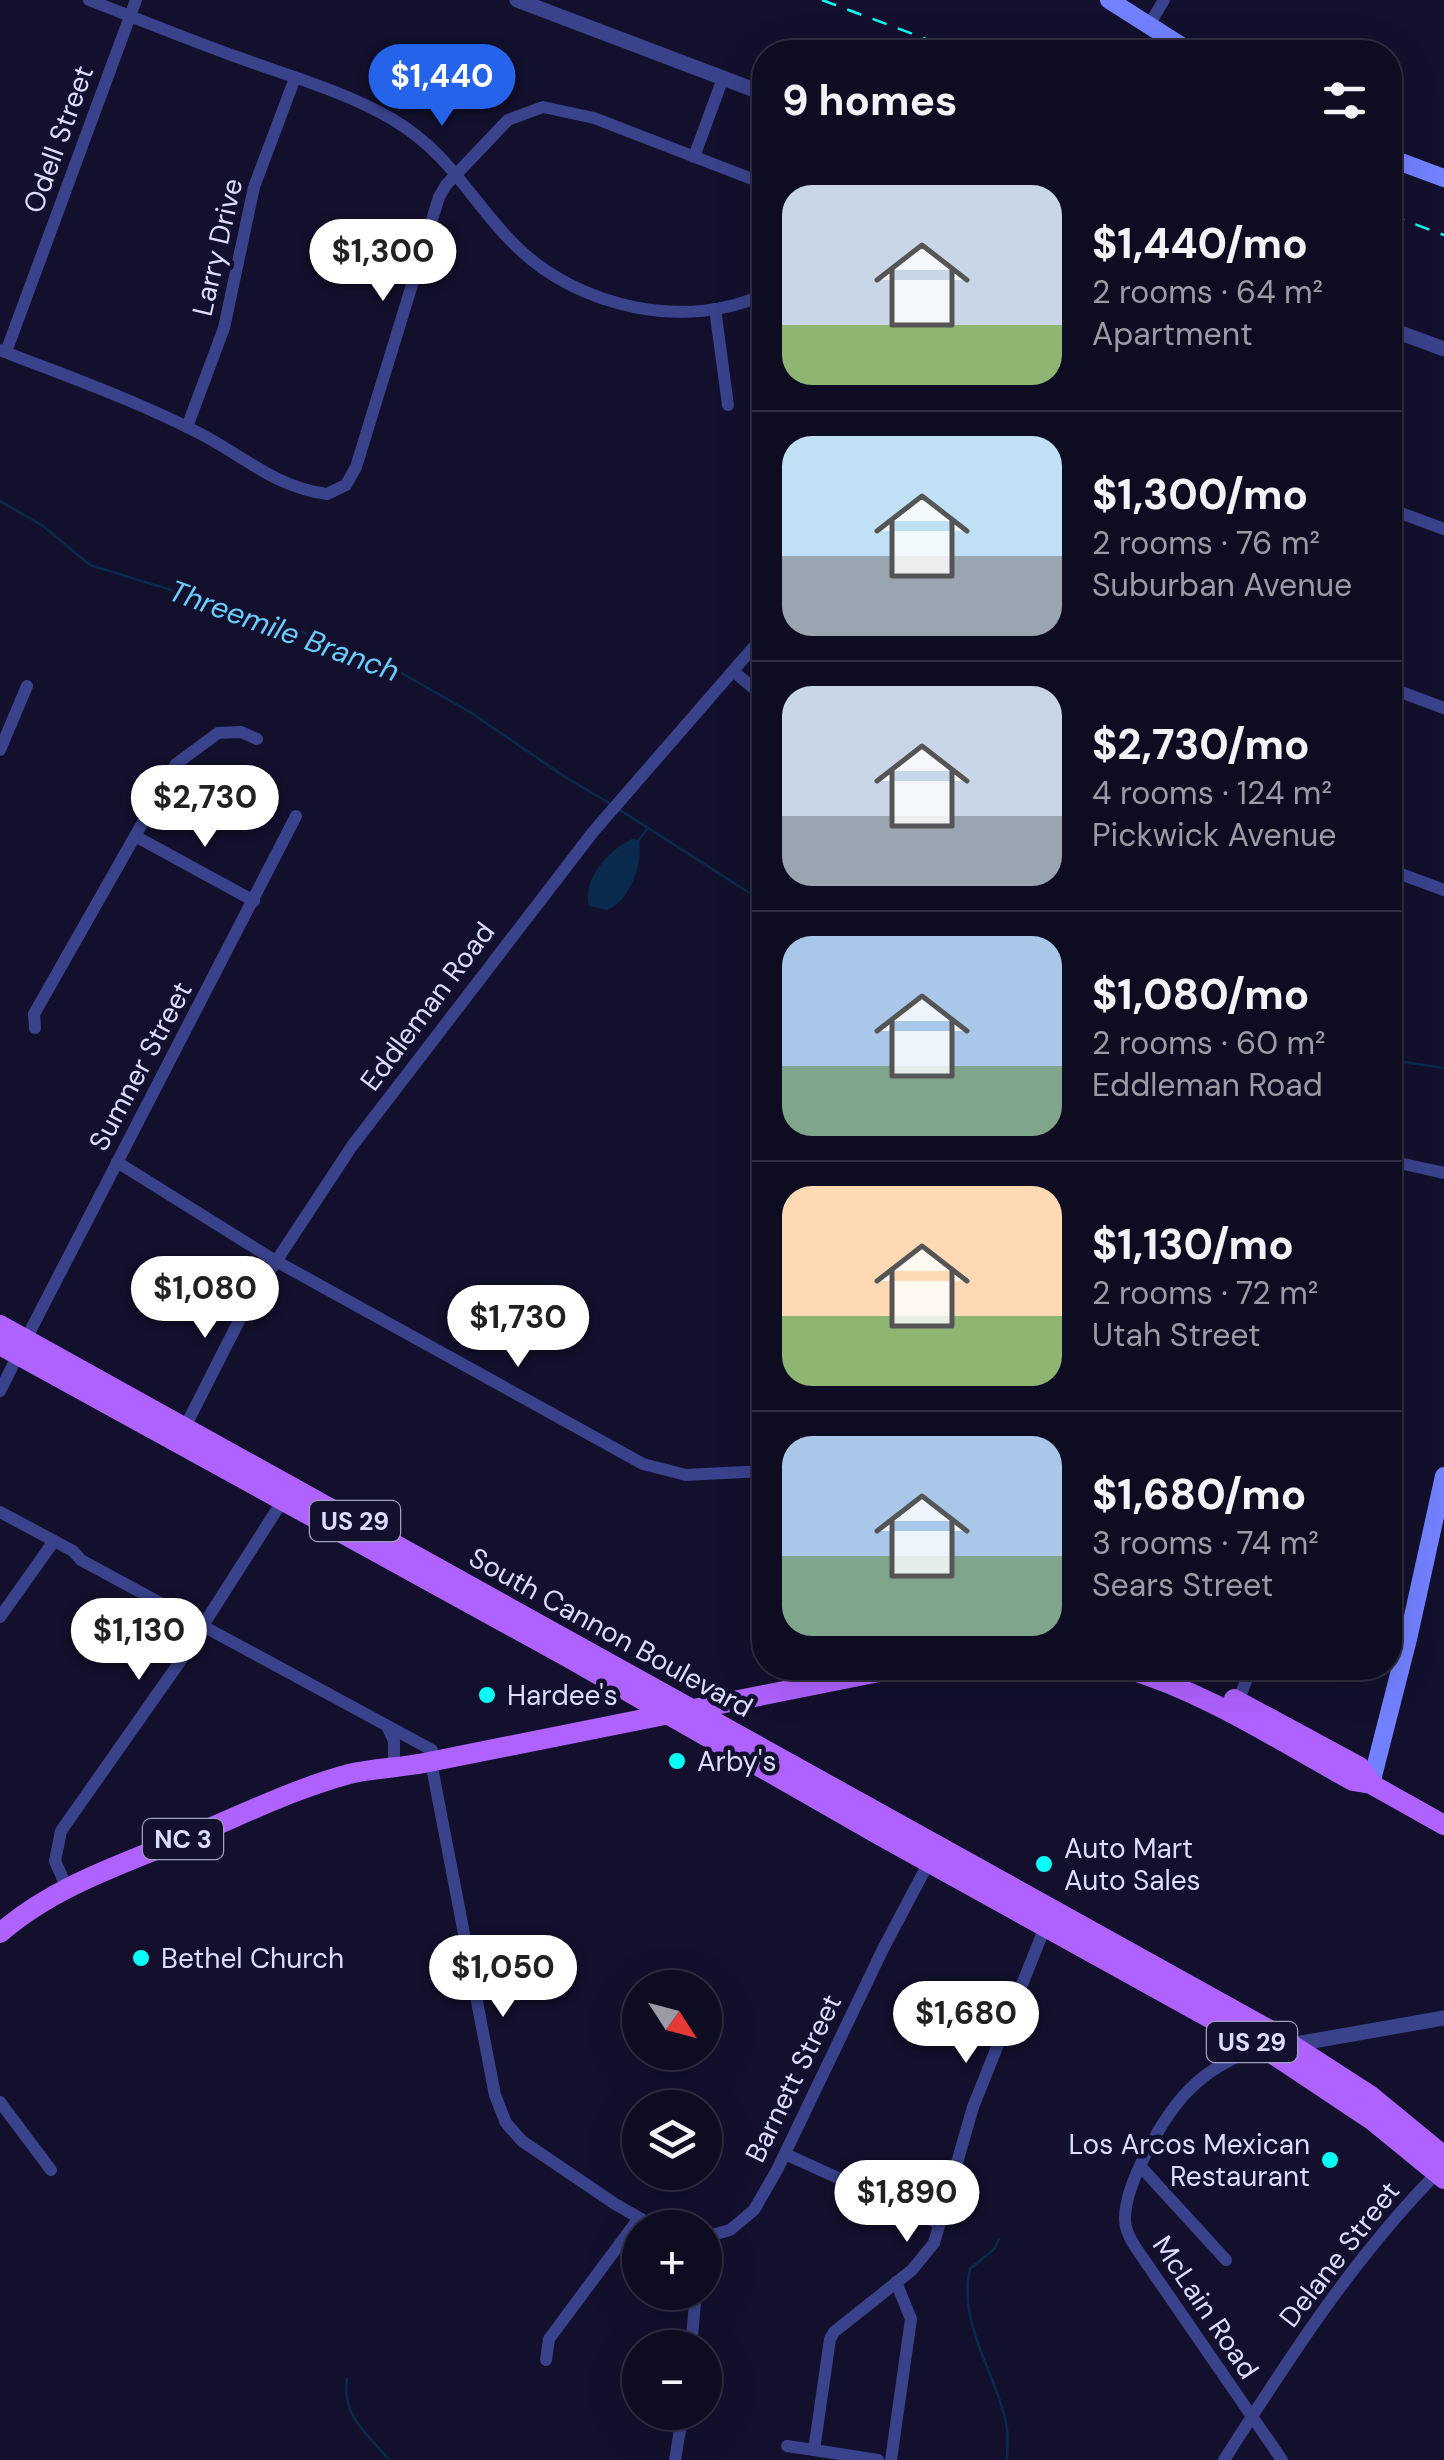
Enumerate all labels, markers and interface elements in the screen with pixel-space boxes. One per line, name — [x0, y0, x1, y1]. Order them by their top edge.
pin: $1,440 — [361, 44, 523, 129]
text: $1,440 — [391, 55, 493, 97]
street label: Odell Street — [15, 60, 102, 218]
text: 9 homes — [782, 73, 957, 128]
icon: filters — [1317, 73, 1372, 128]
street label: Larry Drive — [184, 175, 251, 319]
text: $1,440/mo — [1092, 216, 1308, 271]
pin: $1,300 — [302, 219, 464, 304]
icon: home — [862, 225, 982, 345]
text: $1,300 — [331, 230, 435, 272]
text: 2 rooms · 64 m² — [1092, 271, 1323, 313]
text: Apartment — [1092, 313, 1253, 355]
text: $1,300/mo — [1092, 467, 1308, 522]
icon: home — [862, 476, 982, 596]
text: 2 rooms · 76 m² — [1092, 522, 1320, 564]
text: Suburban Avenue — [1092, 564, 1352, 606]
water label: Threemile Branch — [164, 571, 405, 690]
text: $2,730/mo — [1092, 717, 1310, 772]
icon: home — [862, 726, 982, 846]
pin: $2,730 — [124, 765, 286, 850]
text: 4 rooms · 124 m² — [1092, 772, 1332, 814]
text: $2,730 — [153, 776, 257, 818]
text: Pickwick Avenue — [1092, 814, 1336, 856]
street label: Eddleman Road — [352, 915, 503, 1098]
text: $1,080/mo — [1092, 967, 1309, 1022]
street label: Sumner Street — [80, 975, 201, 1157]
icon: home — [862, 976, 982, 1096]
text: 2 rooms · 60 m² — [1092, 1022, 1326, 1064]
text: Eddleman Road — [1092, 1064, 1323, 1106]
text: $1,130/mo — [1092, 1217, 1294, 1272]
icon: home — [862, 1226, 982, 1346]
pin: $1,080 — [124, 1256, 286, 1341]
text: $1,080 — [153, 1267, 257, 1309]
text: 2 rooms · 72 m² — [1092, 1272, 1318, 1314]
pin: $1,730 — [437, 1285, 599, 1370]
text: $1,730 — [469, 1296, 567, 1338]
text: Utah Street — [1092, 1314, 1261, 1356]
text: $1,680/mo — [1092, 1467, 1306, 1522]
icon: home — [862, 1476, 982, 1596]
road number: US 29 — [310, 1501, 400, 1541]
text: 3 rooms · 74 m² — [1092, 1522, 1319, 1564]
street label: South Cannon Boulevard — [462, 1539, 759, 1726]
text: Sears Street — [1092, 1564, 1273, 1606]
pin: $1,130 — [58, 1598, 220, 1683]
text: $1,130 — [93, 1609, 185, 1651]
place label: Hardee's — [507, 1677, 618, 1714]
marker: Hardee's — [476, 1684, 498, 1706]
place label: Arby's — [697, 1743, 776, 1780]
marker: Arby's — [666, 1750, 688, 1772]
road number: NC 3 — [143, 1819, 223, 1859]
place label: Auto Mart Auto Sales — [1064, 1830, 1201, 1899]
marker: Auto Mart Auto Sales — [1033, 1853, 1055, 1875]
pin: $1,050 — [422, 1935, 584, 2020]
place label: Bethel Church — [161, 1940, 344, 1977]
text: $1,050 — [451, 1946, 555, 1988]
marker: Bethel Church — [130, 1947, 152, 1969]
north arrow — [622, 1970, 722, 2070]
map controls — [622, 1970, 722, 2430]
pin: $1,680 — [885, 1981, 1047, 2066]
street label: Barnett Street — [737, 1988, 850, 2168]
text: $1,680 — [915, 1992, 1017, 2034]
road number: US 29 — [1207, 2022, 1297, 2062]
button: layers — [622, 2090, 722, 2190]
place label: Los Arcos Mexican Restaurant — [1068, 2126, 1310, 2195]
marker: Los Arcos Mexican Restaurant — [1319, 2149, 1341, 2171]
pin: $1,890 — [826, 2160, 988, 2245]
text: $1,890 — [856, 2171, 958, 2213]
street label: Delane Street — [1271, 2174, 1408, 2335]
button: + — [622, 2210, 722, 2310]
street label: McLain Road — [1144, 2229, 1267, 2386]
button: − — [622, 2330, 722, 2430]

